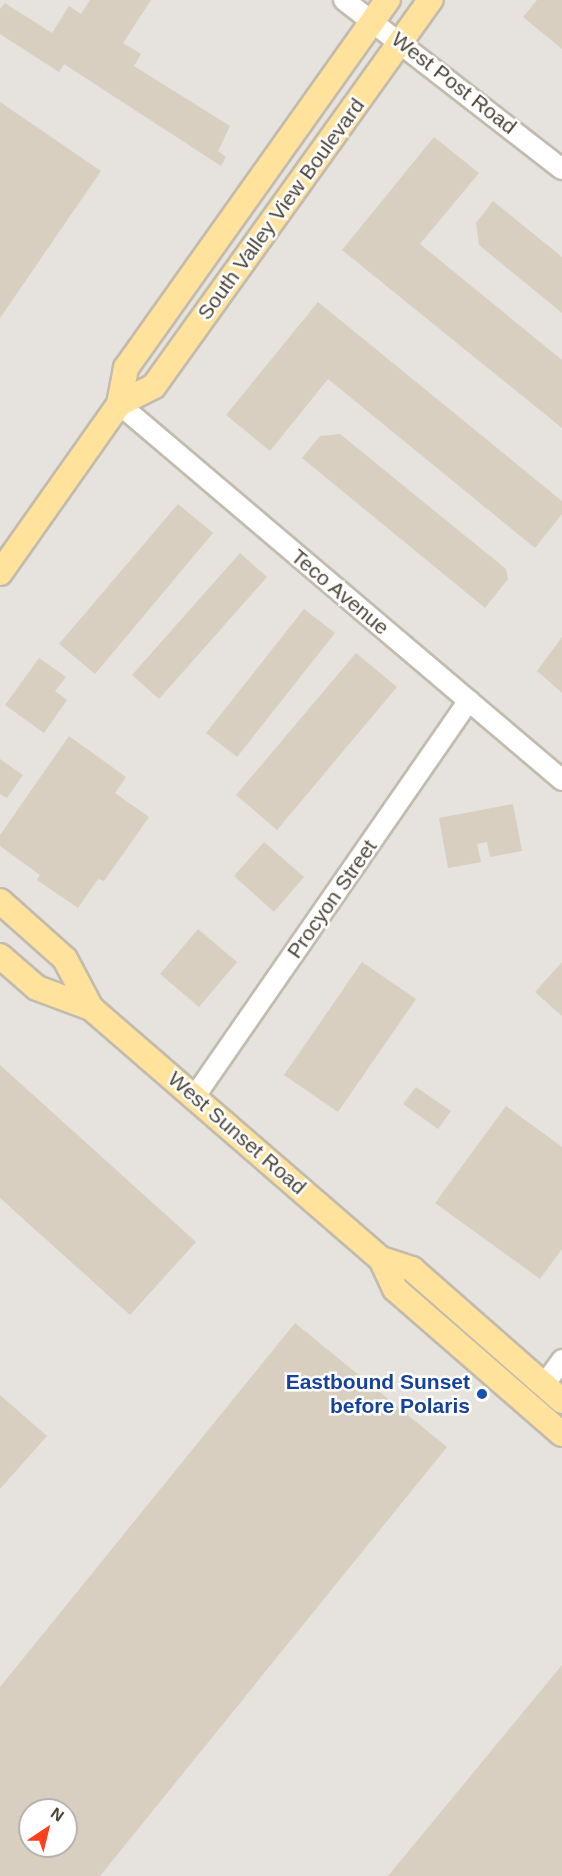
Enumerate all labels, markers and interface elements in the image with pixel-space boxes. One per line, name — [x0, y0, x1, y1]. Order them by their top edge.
street label: West Post Road — [387, 26, 521, 140]
street label: South Valley View Boulevard — [192, 93, 370, 325]
street label: Teco Avenue — [286, 543, 394, 641]
street label: Procyon Street — [282, 835, 382, 963]
street label: West Sunset Road — [163, 1066, 311, 1200]
place label: Eastbound Sunset before Polaris — [286, 1369, 470, 1419]
marker: Eastbound Sunset before Polaris — [475, 1387, 489, 1401]
north arrow — [18, 1798, 78, 1858]
text: N — [48, 1804, 67, 1825]

